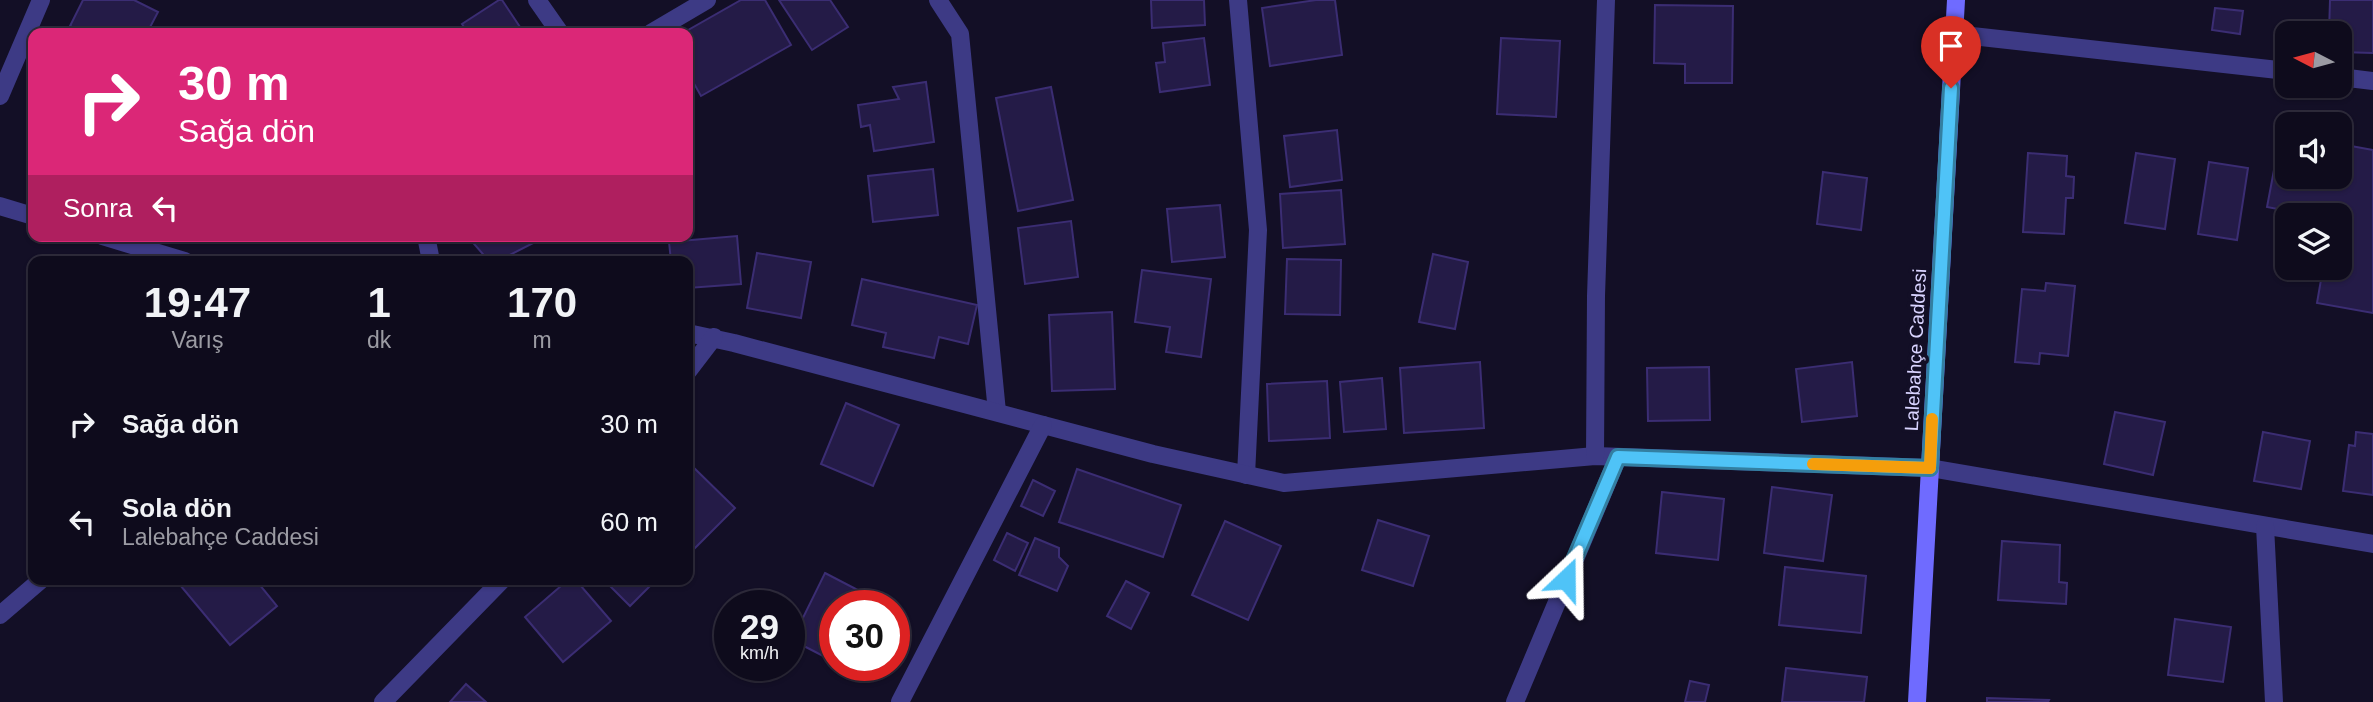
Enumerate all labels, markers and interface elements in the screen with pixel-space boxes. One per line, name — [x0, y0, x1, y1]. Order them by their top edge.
pin — [1921, 16, 1981, 88]
north arrow — [2275, 21, 2352, 98]
map controls — [2275, 21, 2352, 280]
icon: arrive — [1932, 27, 1970, 65]
icon: right — [63, 56, 154, 147]
text: 30 m — [178, 56, 290, 110]
button: sound — [2275, 112, 2352, 189]
text: Sağa dön — [178, 113, 315, 149]
icon: left — [146, 189, 184, 227]
text: Sonra — [63, 193, 132, 223]
button: layers — [2275, 203, 2352, 280]
street label: Lalebahçe Caddesi — [1901, 268, 1930, 432]
text: 19:47 — [144, 279, 251, 326]
text: 1 — [367, 279, 391, 326]
text: 170 — [507, 279, 577, 326]
text: Varış — [172, 327, 224, 353]
text: dk — [367, 327, 391, 353]
text: m — [533, 327, 552, 353]
icon: right — [63, 405, 101, 443]
text: Sağa dön — [122, 409, 239, 439]
text: 30 m — [600, 409, 658, 439]
text: Sola dön — [122, 493, 232, 523]
icon: left — [63, 503, 101, 541]
text: 60 m — [600, 507, 658, 537]
text: Lalebahçe Caddesi — [122, 524, 319, 550]
position arrow — [1529, 542, 1603, 616]
speed limit sign: 30 — [819, 590, 910, 681]
text: 29 — [740, 607, 779, 646]
text: km/h — [740, 643, 779, 663]

